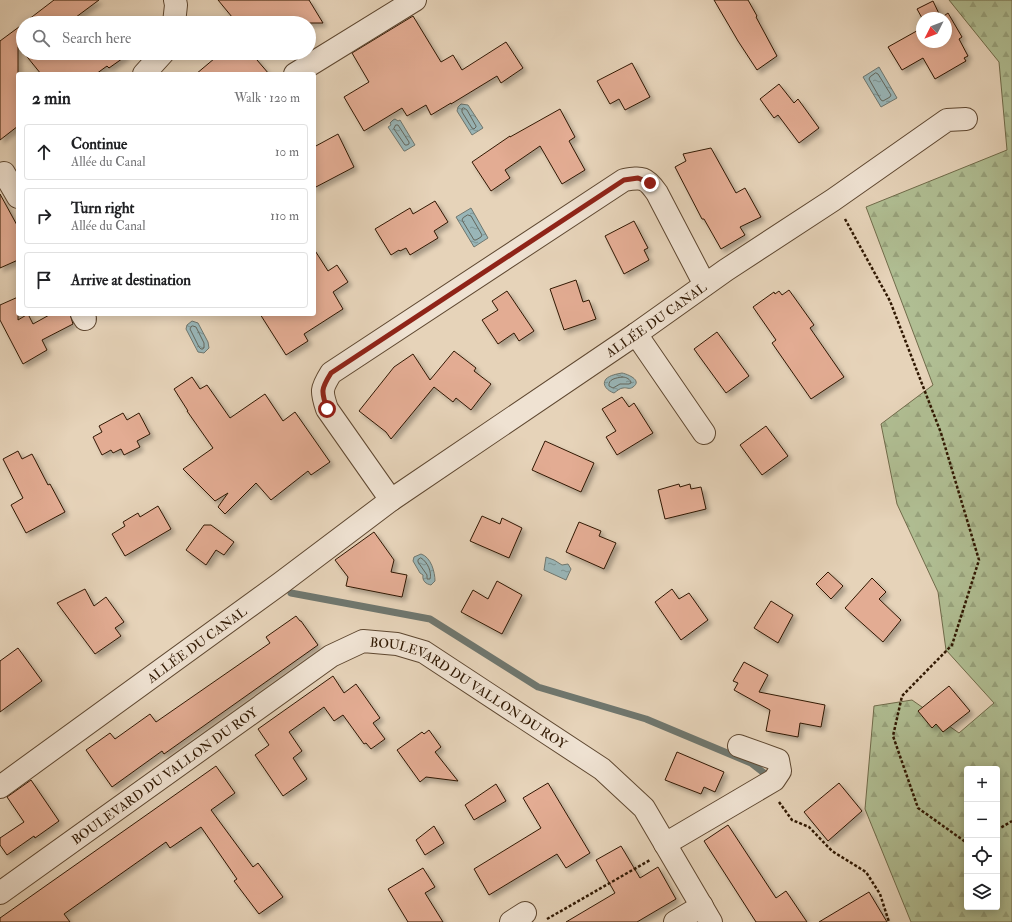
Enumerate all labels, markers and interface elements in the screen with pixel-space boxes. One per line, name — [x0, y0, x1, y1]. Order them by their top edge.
north arrow — [916, 12, 952, 48]
search box — [16, 16, 316, 60]
icon: search — [30, 27, 52, 49]
text: Search here — [62, 29, 131, 48]
text: 2 min — [32, 88, 71, 109]
text: Walk · 120 m — [234, 90, 300, 106]
text: Continue — [71, 135, 127, 154]
icon: ahead — [33, 141, 55, 163]
text: 10 m — [275, 144, 299, 160]
text: Allée du Canal — [71, 154, 146, 170]
route end — [641, 174, 659, 192]
text: Turn right — [71, 199, 134, 218]
icon: right — [33, 205, 55, 227]
text: 110 m — [270, 208, 299, 224]
text: Allée du Canal — [71, 218, 146, 234]
icon: arrive — [33, 269, 55, 291]
text: Arrive at destination — [71, 271, 191, 290]
street label: ALLÉE DU CANAL — [602, 279, 711, 362]
route start — [318, 400, 336, 418]
street label: ALLÉE DU CANAL — [143, 603, 251, 687]
street label: BOULEVARD DU VALLON DU ROY — [369, 635, 571, 753]
street label: BOULEVARD DU VALLON DU ROY — [69, 704, 262, 848]
map controls — [964, 766, 1000, 910]
button: + — [964, 766, 1000, 802]
button: − — [964, 802, 1000, 838]
button: locate — [964, 838, 1000, 874]
button: layers — [964, 874, 1000, 910]

